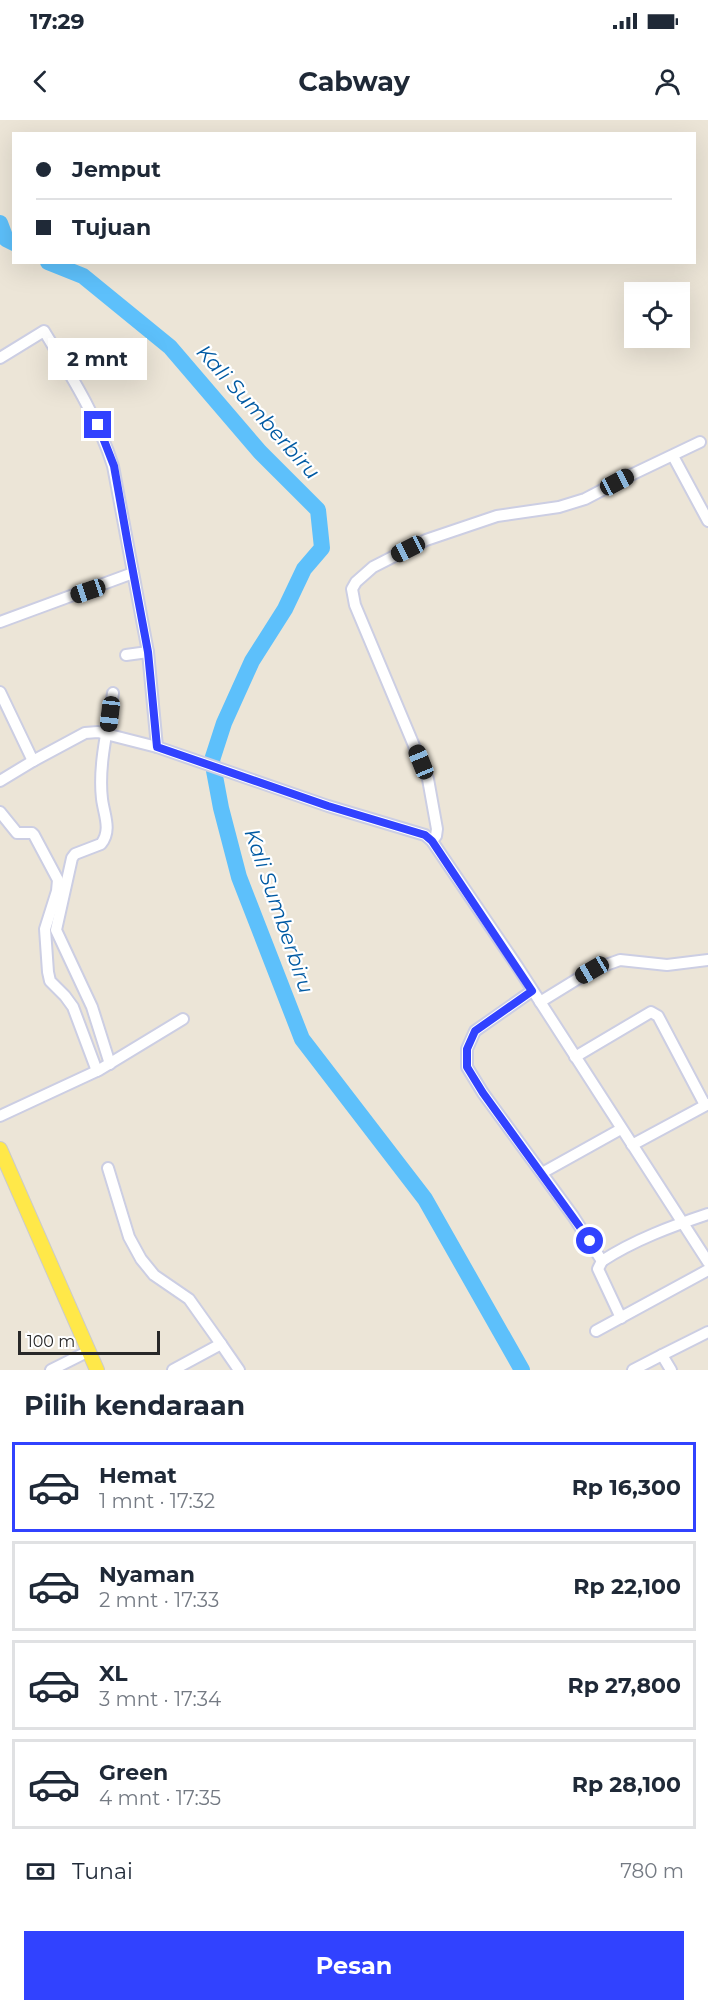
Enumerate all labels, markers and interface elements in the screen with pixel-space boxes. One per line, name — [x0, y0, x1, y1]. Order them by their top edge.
text: 17:29 — [30, 8, 85, 35]
icon: back — [24, 65, 57, 98]
text: Cabway — [298, 65, 410, 98]
icon: person — [651, 65, 684, 98]
text: Jemput — [72, 156, 161, 183]
text: Tujuan — [72, 214, 151, 241]
map controls — [624, 282, 690, 348]
button: locate — [624, 282, 690, 348]
callout: 2 mnt — [48, 338, 148, 380]
water label: Kali Sumberbiru — [191, 339, 325, 484]
text: 2 mnt — [67, 347, 128, 371]
route end — [84, 411, 111, 438]
car — [597, 466, 637, 498]
car — [388, 533, 428, 565]
car — [68, 577, 108, 605]
car — [99, 695, 121, 733]
car — [406, 742, 436, 782]
water label: Kali Sumberbiru — [240, 825, 319, 996]
car — [572, 953, 612, 987]
route start — [576, 1227, 603, 1254]
scale bar — [18, 1328, 160, 1356]
text: 100 m — [27, 1332, 75, 1351]
text: Pilih kendaraan — [24, 1389, 245, 1422]
icon: car — [27, 1460, 81, 1514]
text: Hemat — [99, 1462, 177, 1489]
text: Rp 16,300 — [572, 1474, 681, 1501]
text: 1 mnt · 17:32 — [99, 1489, 215, 1513]
icon: car — [27, 1559, 81, 1613]
text: Nyaman — [99, 1561, 195, 1588]
text: Rp 22,100 — [573, 1573, 681, 1600]
text: 2 mnt · 17:33 — [99, 1588, 219, 1612]
icon: car — [27, 1658, 81, 1712]
text: XL — [99, 1660, 128, 1687]
text: Rp 27,800 — [567, 1672, 681, 1699]
text: 3 mnt · 17:34 — [99, 1687, 221, 1711]
icon: car — [27, 1757, 81, 1811]
text: Green — [99, 1759, 168, 1786]
text: Rp 28,100 — [572, 1771, 681, 1798]
text: 4 mnt · 17:35 — [99, 1786, 221, 1810]
icon: cash — [24, 1855, 57, 1888]
text: Tunai — [72, 1858, 133, 1885]
text: 780 m — [620, 1859, 684, 1883]
button: Pesan — [24, 1931, 684, 2000]

